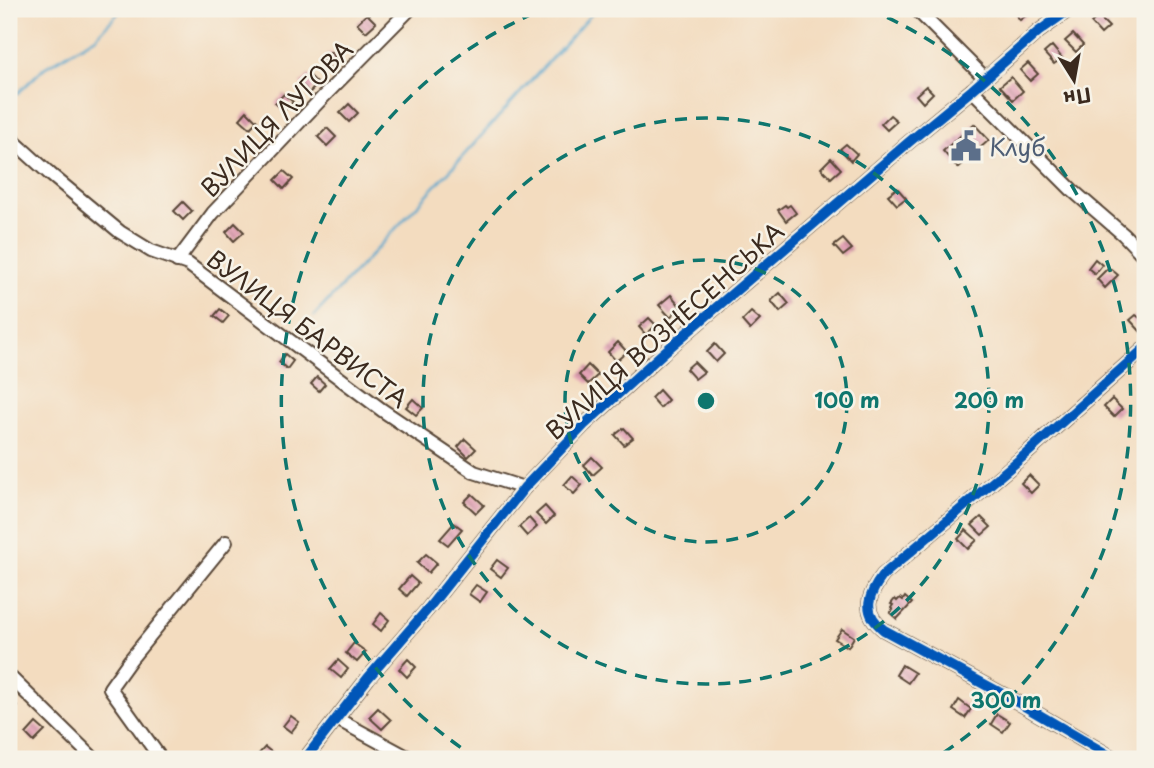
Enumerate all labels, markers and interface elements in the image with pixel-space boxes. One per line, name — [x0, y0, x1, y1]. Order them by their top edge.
street label: ВУЛИЦЯ ЛУГОВА — [192, 32, 360, 204]
north arrow — [1038, 46, 1108, 116]
text: Пн — [1061, 81, 1094, 114]
place label: Клуб — [989, 128, 1045, 164]
public building icon: Клуб — [949, 129, 983, 163]
street label: ВУЛИЦЯ ВОЗНЕСЕНСЬКА — [537, 213, 791, 447]
street label: ВУЛИЦЯ БАРВИСТА — [200, 240, 416, 416]
text: 100 m — [814, 383, 880, 415]
text: 200 m — [954, 383, 1024, 415]
centre of rings — [694, 389, 718, 413]
text: 300 m — [971, 683, 1041, 715]

